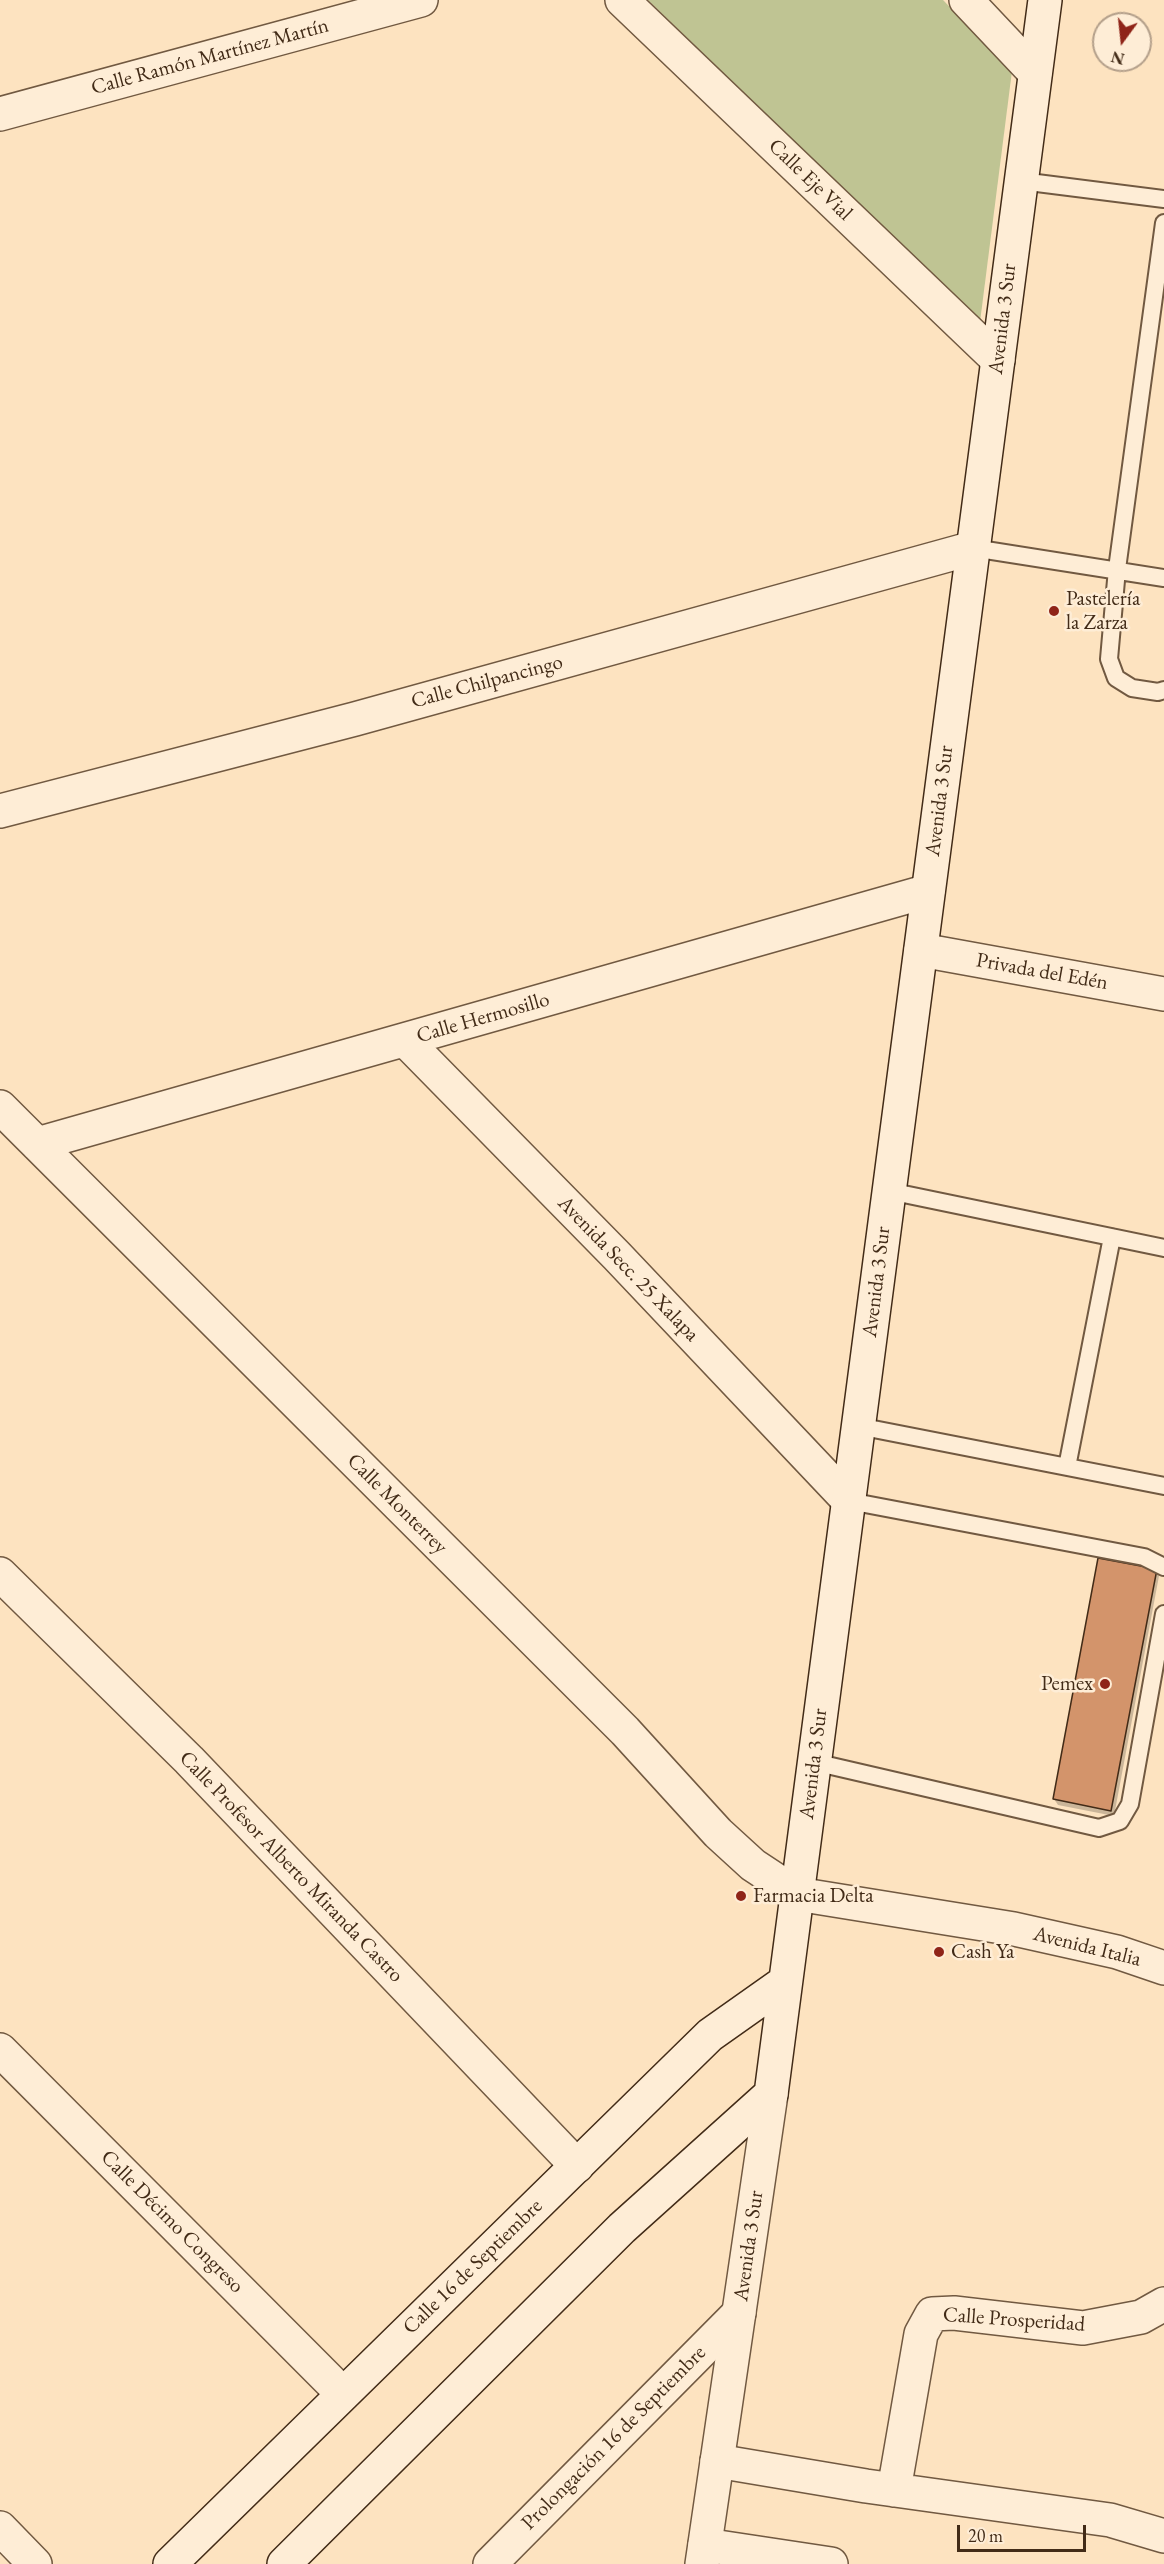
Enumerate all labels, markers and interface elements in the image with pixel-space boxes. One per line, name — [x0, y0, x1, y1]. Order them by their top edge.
north arrow — [1092, 12, 1152, 72]
street label: Calle Ramón Martínez Martín — [88, 13, 332, 101]
text: N — [1109, 46, 1127, 70]
street label: Calle Eje Vial — [763, 134, 857, 226]
street label: Avenida 3 Sur — [984, 262, 1022, 376]
place label: Pastelería la Zarza — [1066, 586, 1140, 636]
marker: Pastelería la Zarza — [1047, 604, 1061, 618]
street label: Calle Chilpancingo — [408, 650, 566, 714]
street label: Avenida 3 Sur — [921, 744, 959, 858]
street label: Privada del Edén — [974, 948, 1110, 996]
street label: Calle Hermosillo — [414, 987, 552, 1049]
street label: Avenida Secc. 25 Xalapa — [552, 1191, 704, 1347]
street label: Avenida 3 Sur — [858, 1225, 896, 1339]
street label: Calle Monterrey — [341, 1448, 453, 1560]
place label: Pemex — [1041, 1671, 1093, 1697]
marker: Pemex — [1098, 1677, 1112, 1691]
street label: Avenida 3 Sur — [795, 1707, 833, 1821]
street label: Calle Profesor Alberto Miranda Castro — [174, 1746, 408, 1988]
place label: Farmacia Delta — [753, 1883, 874, 1909]
marker: Farmacia Delta — [734, 1889, 748, 1903]
street label: Avenida Italia — [1031, 1921, 1143, 1973]
place label: Cash Ya — [951, 1939, 1015, 1965]
marker: Cash Ya — [932, 1945, 946, 1959]
street label: Calle Décimo Congreso — [95, 2145, 249, 2299]
street label: Avenida 3 Sur — [729, 2189, 769, 2303]
street label: Calle 16 de Septiembre — [398, 2194, 548, 2340]
street label: Calle Prosperidad — [942, 2302, 1086, 2338]
street label: Prolongación 16 de Septiembre — [516, 2340, 712, 2536]
scale bar — [960, 2513, 1089, 2551]
text: 20 m — [968, 2524, 1003, 2547]

